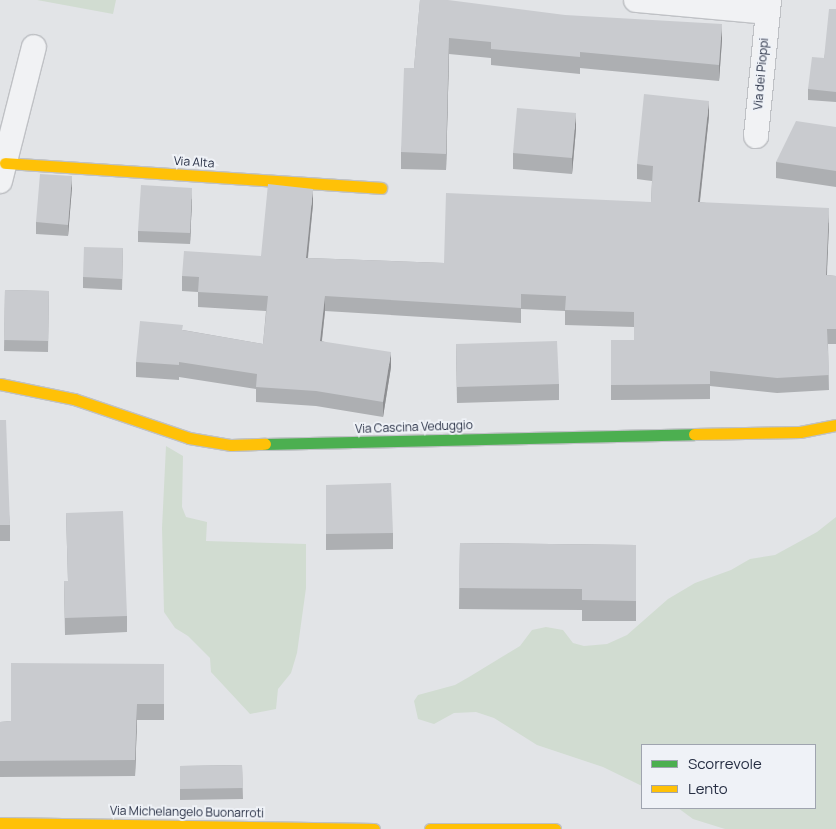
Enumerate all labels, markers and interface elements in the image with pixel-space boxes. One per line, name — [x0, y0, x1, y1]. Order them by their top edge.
street label: Via dei Pioppi — [751, 37, 771, 111]
street label: Via Alta — [173, 153, 215, 171]
street label: Via Cascina Veduggio — [355, 418, 473, 436]
legend — [641, 744, 816, 809]
text: Scorrevole — [688, 753, 762, 774]
text: Lento — [688, 778, 728, 799]
street label: Via Michelangelo Buonarroti — [110, 803, 264, 821]

